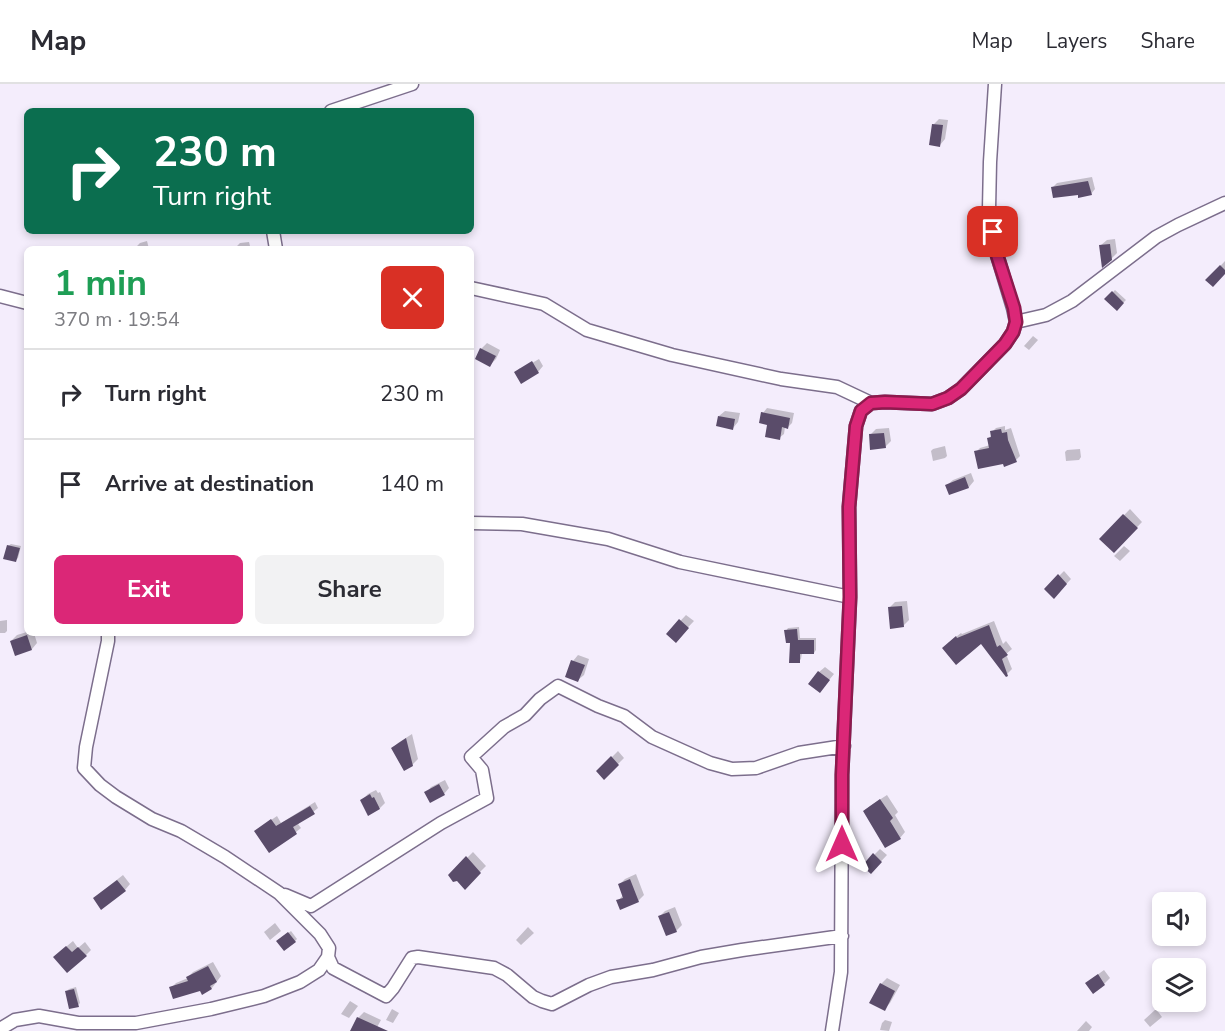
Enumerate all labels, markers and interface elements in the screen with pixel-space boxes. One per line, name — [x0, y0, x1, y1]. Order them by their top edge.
text: Map — [30, 22, 86, 60]
text: Map — [971, 27, 1013, 55]
text: Layers — [1046, 27, 1107, 55]
text: Share — [1140, 27, 1195, 55]
text: 230 m — [153, 124, 277, 181]
icon: right — [54, 132, 132, 210]
text: Turn right — [153, 178, 271, 215]
pin — [967, 206, 1018, 257]
icon: arrive — [976, 215, 1009, 248]
text: 1 min — [54, 259, 147, 308]
button: close — [381, 266, 444, 329]
text: 370 m · 19:54 — [54, 306, 180, 333]
icon: right — [54, 378, 87, 411]
text: Turn right — [105, 379, 206, 409]
text: 230 m — [380, 379, 444, 409]
icon: arrive — [54, 468, 87, 501]
text: Arrive at destination — [105, 469, 314, 499]
text: 140 m — [380, 469, 444, 499]
button: Exit — [54, 555, 243, 624]
button: Share — [255, 555, 444, 624]
position arrow — [810, 812, 874, 876]
map controls — [1152, 892, 1206, 1012]
button: sound — [1152, 892, 1206, 946]
button: layers — [1152, 958, 1206, 1012]

